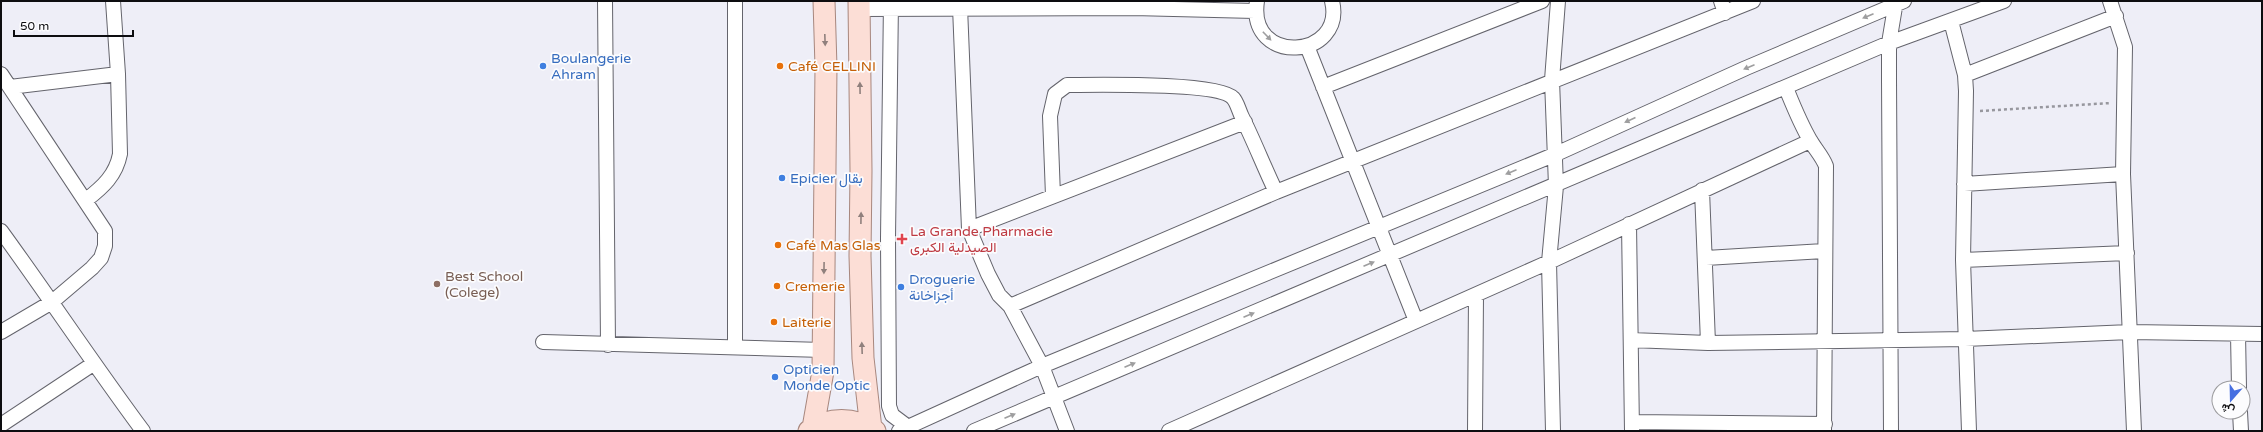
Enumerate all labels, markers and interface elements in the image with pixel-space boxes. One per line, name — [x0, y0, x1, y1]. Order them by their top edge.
scale bar — [14, 12, 133, 38]
one-way arrow — [1862, 14, 1874, 20]
text: 50 m — [20, 19, 49, 33]
one-way arrow — [1262, 31, 1272, 41]
one-way arrow — [822, 34, 829, 46]
place label: Boulangerie Ahram — [551, 50, 631, 83]
place label: Café CELLINI — [788, 58, 876, 75]
marker: Boulangerie Ahram — [538, 61, 548, 71]
marker: Café CELLINI — [775, 61, 785, 71]
one-way arrow — [1743, 64, 1754, 70]
one-way arrow — [857, 81, 863, 94]
one-way arrow — [1625, 117, 1636, 123]
one-way arrow — [1505, 169, 1517, 176]
place label: Epicier بقال — [790, 170, 863, 188]
marker: Epicier بقال — [777, 173, 787, 183]
one-way arrow — [857, 212, 864, 224]
place label: La Grande Pharmacie الصيدلية الكبرى — [910, 223, 1053, 256]
marker: La Grande Pharmacie الصيدلية الكبرى — [897, 234, 907, 244]
place label: Café Mas Glas — [786, 237, 881, 254]
marker: Café Mas Glas — [773, 240, 783, 250]
one-way arrow — [1364, 261, 1375, 267]
one-way arrow — [821, 262, 827, 275]
place label: Best School (Colege) — [445, 268, 523, 301]
place label: Droguerie أجزاخانة — [909, 271, 975, 304]
place label: Cremerie — [785, 278, 845, 295]
marker: Best School (Colege) — [432, 279, 442, 289]
marker: Cremerie — [772, 281, 782, 291]
marker: Droguerie أجزاخانة — [896, 282, 906, 292]
one-way arrow — [1244, 311, 1256, 317]
place label: Laiterie — [782, 314, 831, 331]
marker: Laiterie — [769, 317, 779, 327]
one-way arrow — [859, 342, 866, 354]
place label: Opticien Monde Optic — [783, 361, 870, 394]
one-way arrow — [1124, 362, 1135, 368]
marker: Opticien Monde Optic — [770, 372, 780, 382]
north arrow — [2211, 380, 2251, 420]
text: ش — [2219, 401, 2236, 417]
one-way arrow — [1004, 412, 1016, 418]

